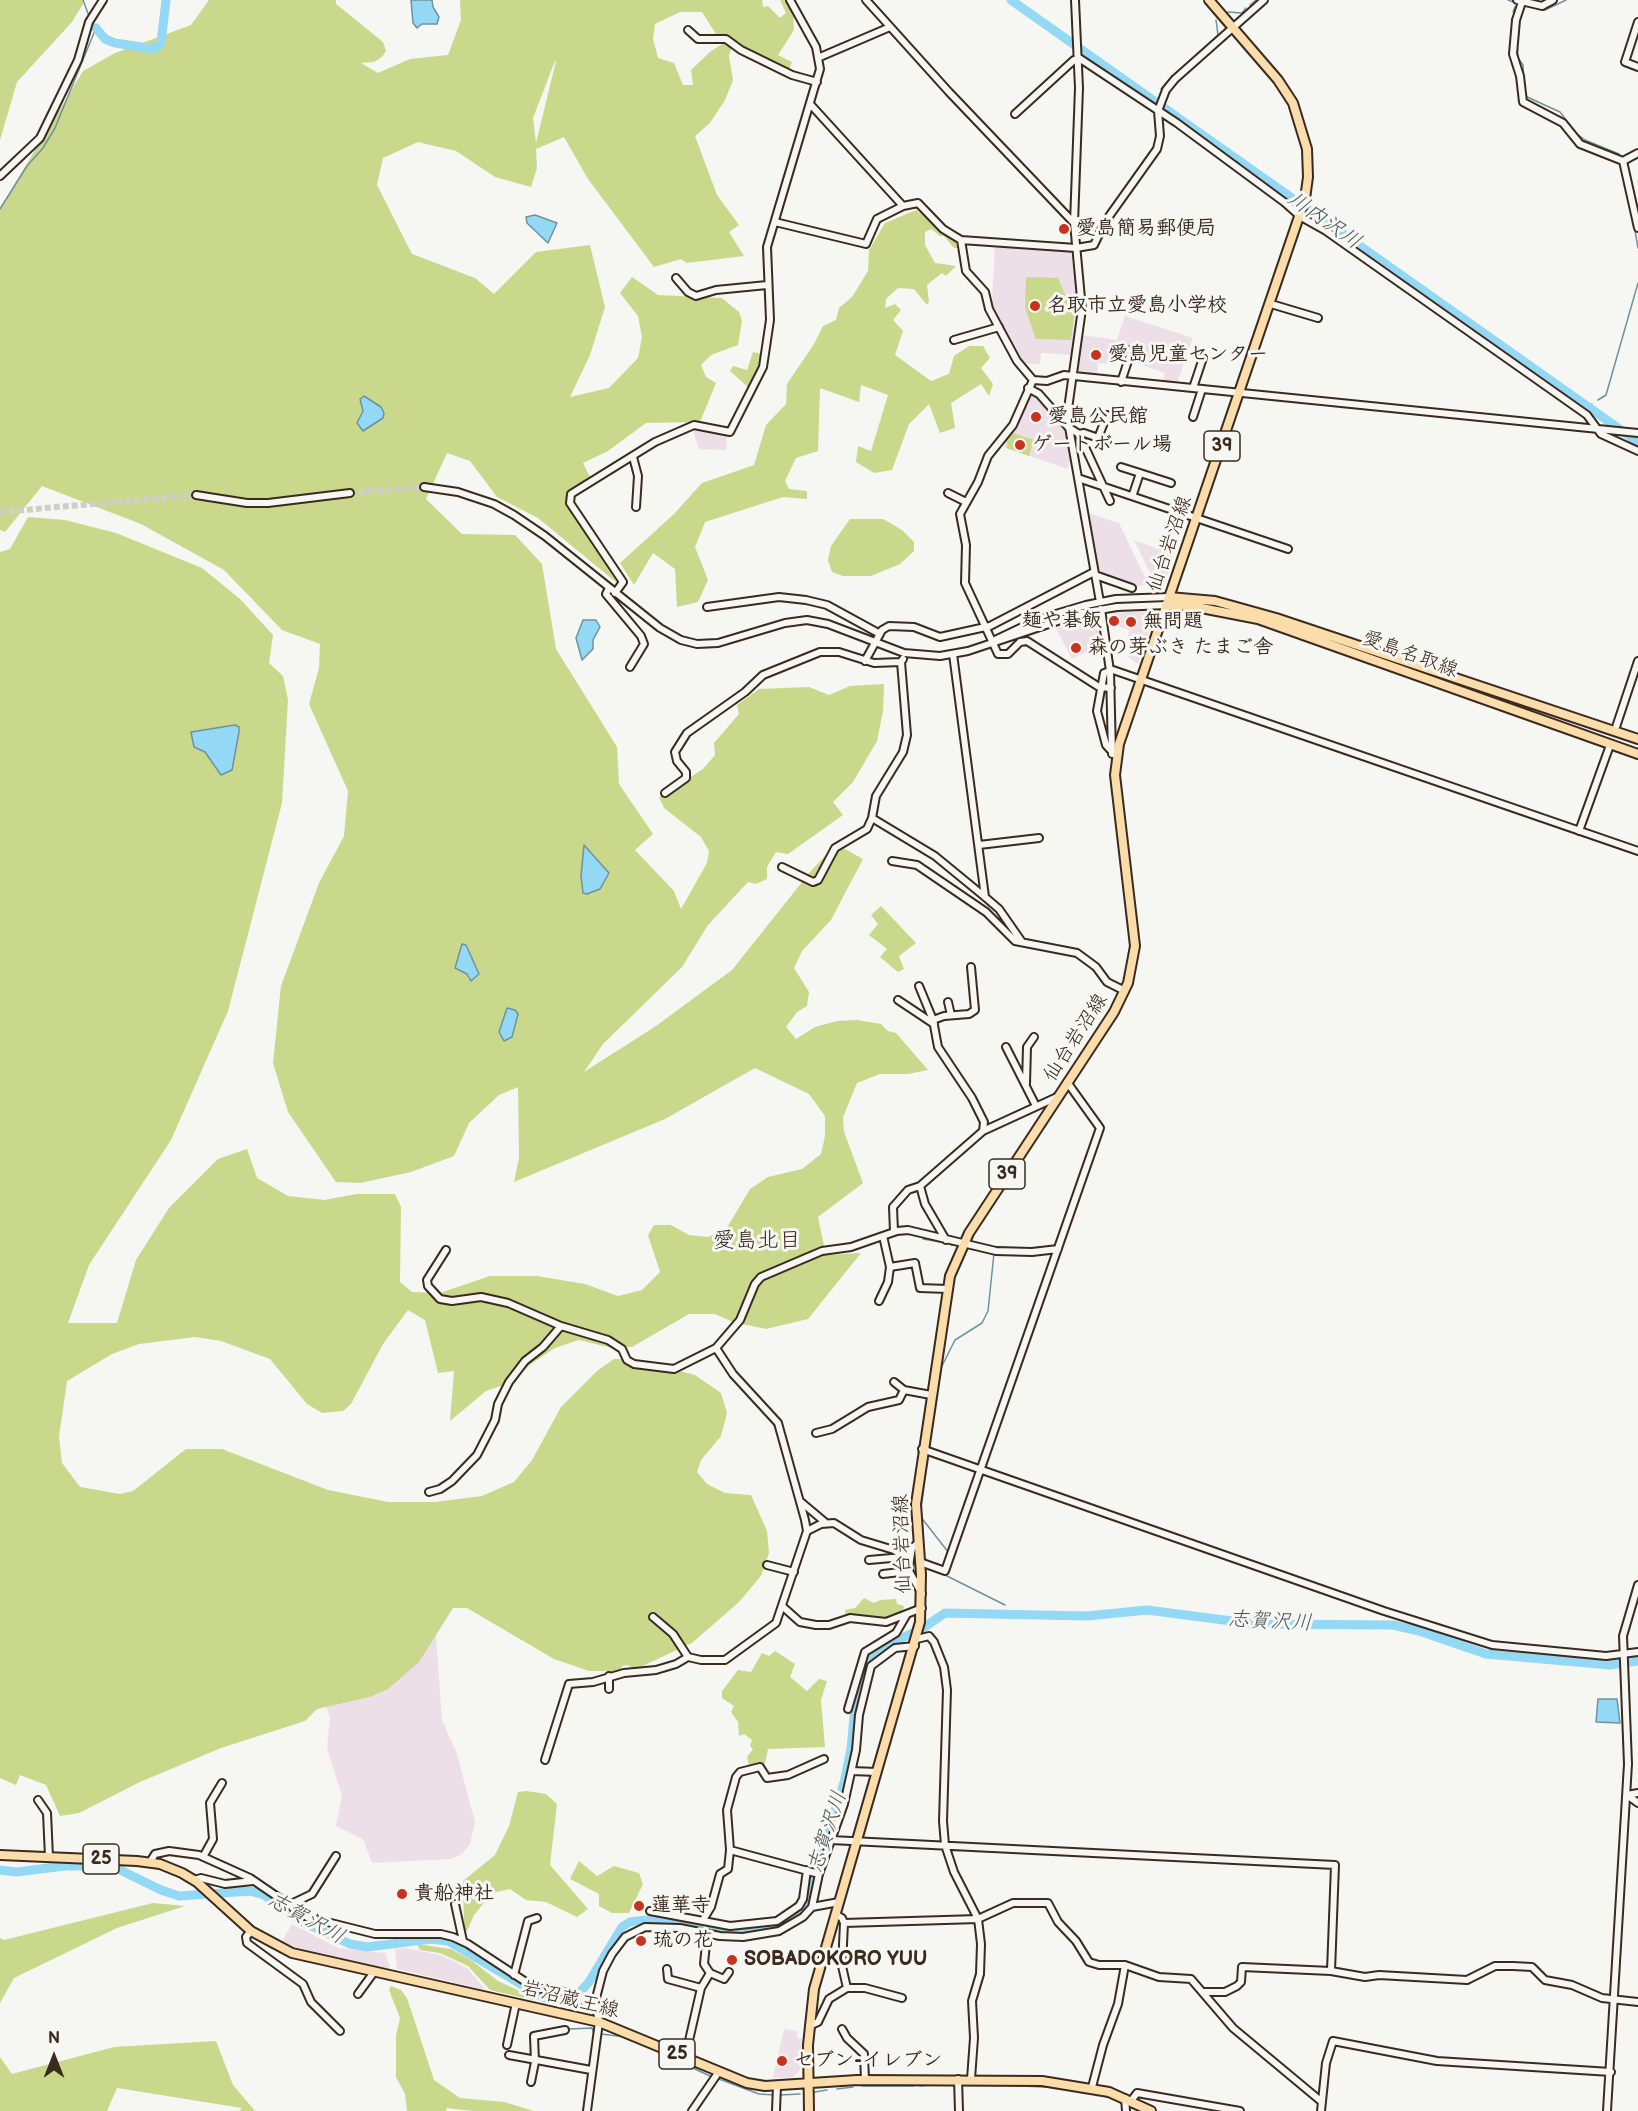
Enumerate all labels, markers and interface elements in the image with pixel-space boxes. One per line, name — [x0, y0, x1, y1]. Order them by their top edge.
water label: 川内沢川 — [1282, 187, 1366, 255]
place label: 愛島簡易郵便局 — [1076, 217, 1216, 241]
marker: 愛島簡易郵便局 — [1057, 222, 1071, 236]
place label: 名取市立愛島小学校 — [1047, 294, 1227, 318]
marker: 名取市立愛島小学校 — [1028, 299, 1042, 313]
place label: 愛島児童センター — [1108, 343, 1268, 367]
marker: 愛島児童センター — [1089, 348, 1103, 362]
place label: 愛島公民館 — [1048, 405, 1148, 429]
marker: 愛島公民館 — [1029, 410, 1043, 424]
road number: 39 — [1204, 431, 1240, 461]
place label: ゲートボール場 — [1032, 433, 1172, 457]
marker: ゲートボール場 — [1013, 438, 1027, 452]
street label: 仙台岩沼線 — [1142, 493, 1198, 595]
place label: 麺や碁飯 — [1022, 609, 1102, 633]
place label: 無問題 — [1143, 610, 1203, 634]
marker: 麺や碁飯 — [1107, 614, 1121, 628]
marker: 無問題 — [1124, 615, 1138, 629]
street label: 愛島名取線 — [1359, 627, 1461, 683]
place label: 森の芽ぶき たまご舎 — [1088, 636, 1273, 660]
marker: 森の芽ぶき たまご舎 — [1069, 641, 1083, 655]
street label: 仙台岩沼線 — [1039, 990, 1113, 1086]
road number: 39 — [989, 1159, 1025, 1189]
district label: 愛島北目 — [713, 1228, 801, 1254]
street label: 仙台岩沼線 — [889, 1494, 917, 1594]
water label: 志賀沢川 — [1227, 1607, 1313, 1637]
water label: 志賀沢川 — [803, 1788, 853, 1876]
road number: 25 — [83, 1844, 119, 1874]
place label: 貴船神社 — [414, 1882, 494, 1906]
marker: 貴船神社 — [395, 1887, 409, 1901]
water label: 志賀沢川 — [263, 1888, 349, 1950]
place label: 蓮華寺 — [651, 1894, 711, 1918]
marker: 蓮華寺 — [632, 1899, 646, 1913]
place label: 琉の花 — [653, 1929, 713, 1953]
marker: 琉の花 — [634, 1934, 648, 1948]
place label: SOBADOKORO YUU — [744, 1948, 927, 1972]
marker: SOBADOKORO YUU — [725, 1953, 739, 1967]
street label: 岩沼蔵王線 — [519, 1976, 621, 2024]
north arrow — [24, 2027, 84, 2087]
text: N — [48, 2029, 60, 2048]
road number: 25 — [659, 2039, 695, 2069]
place label: セブン-イレブン — [794, 2049, 942, 2073]
marker: セブン-イレブン — [775, 2054, 789, 2068]

